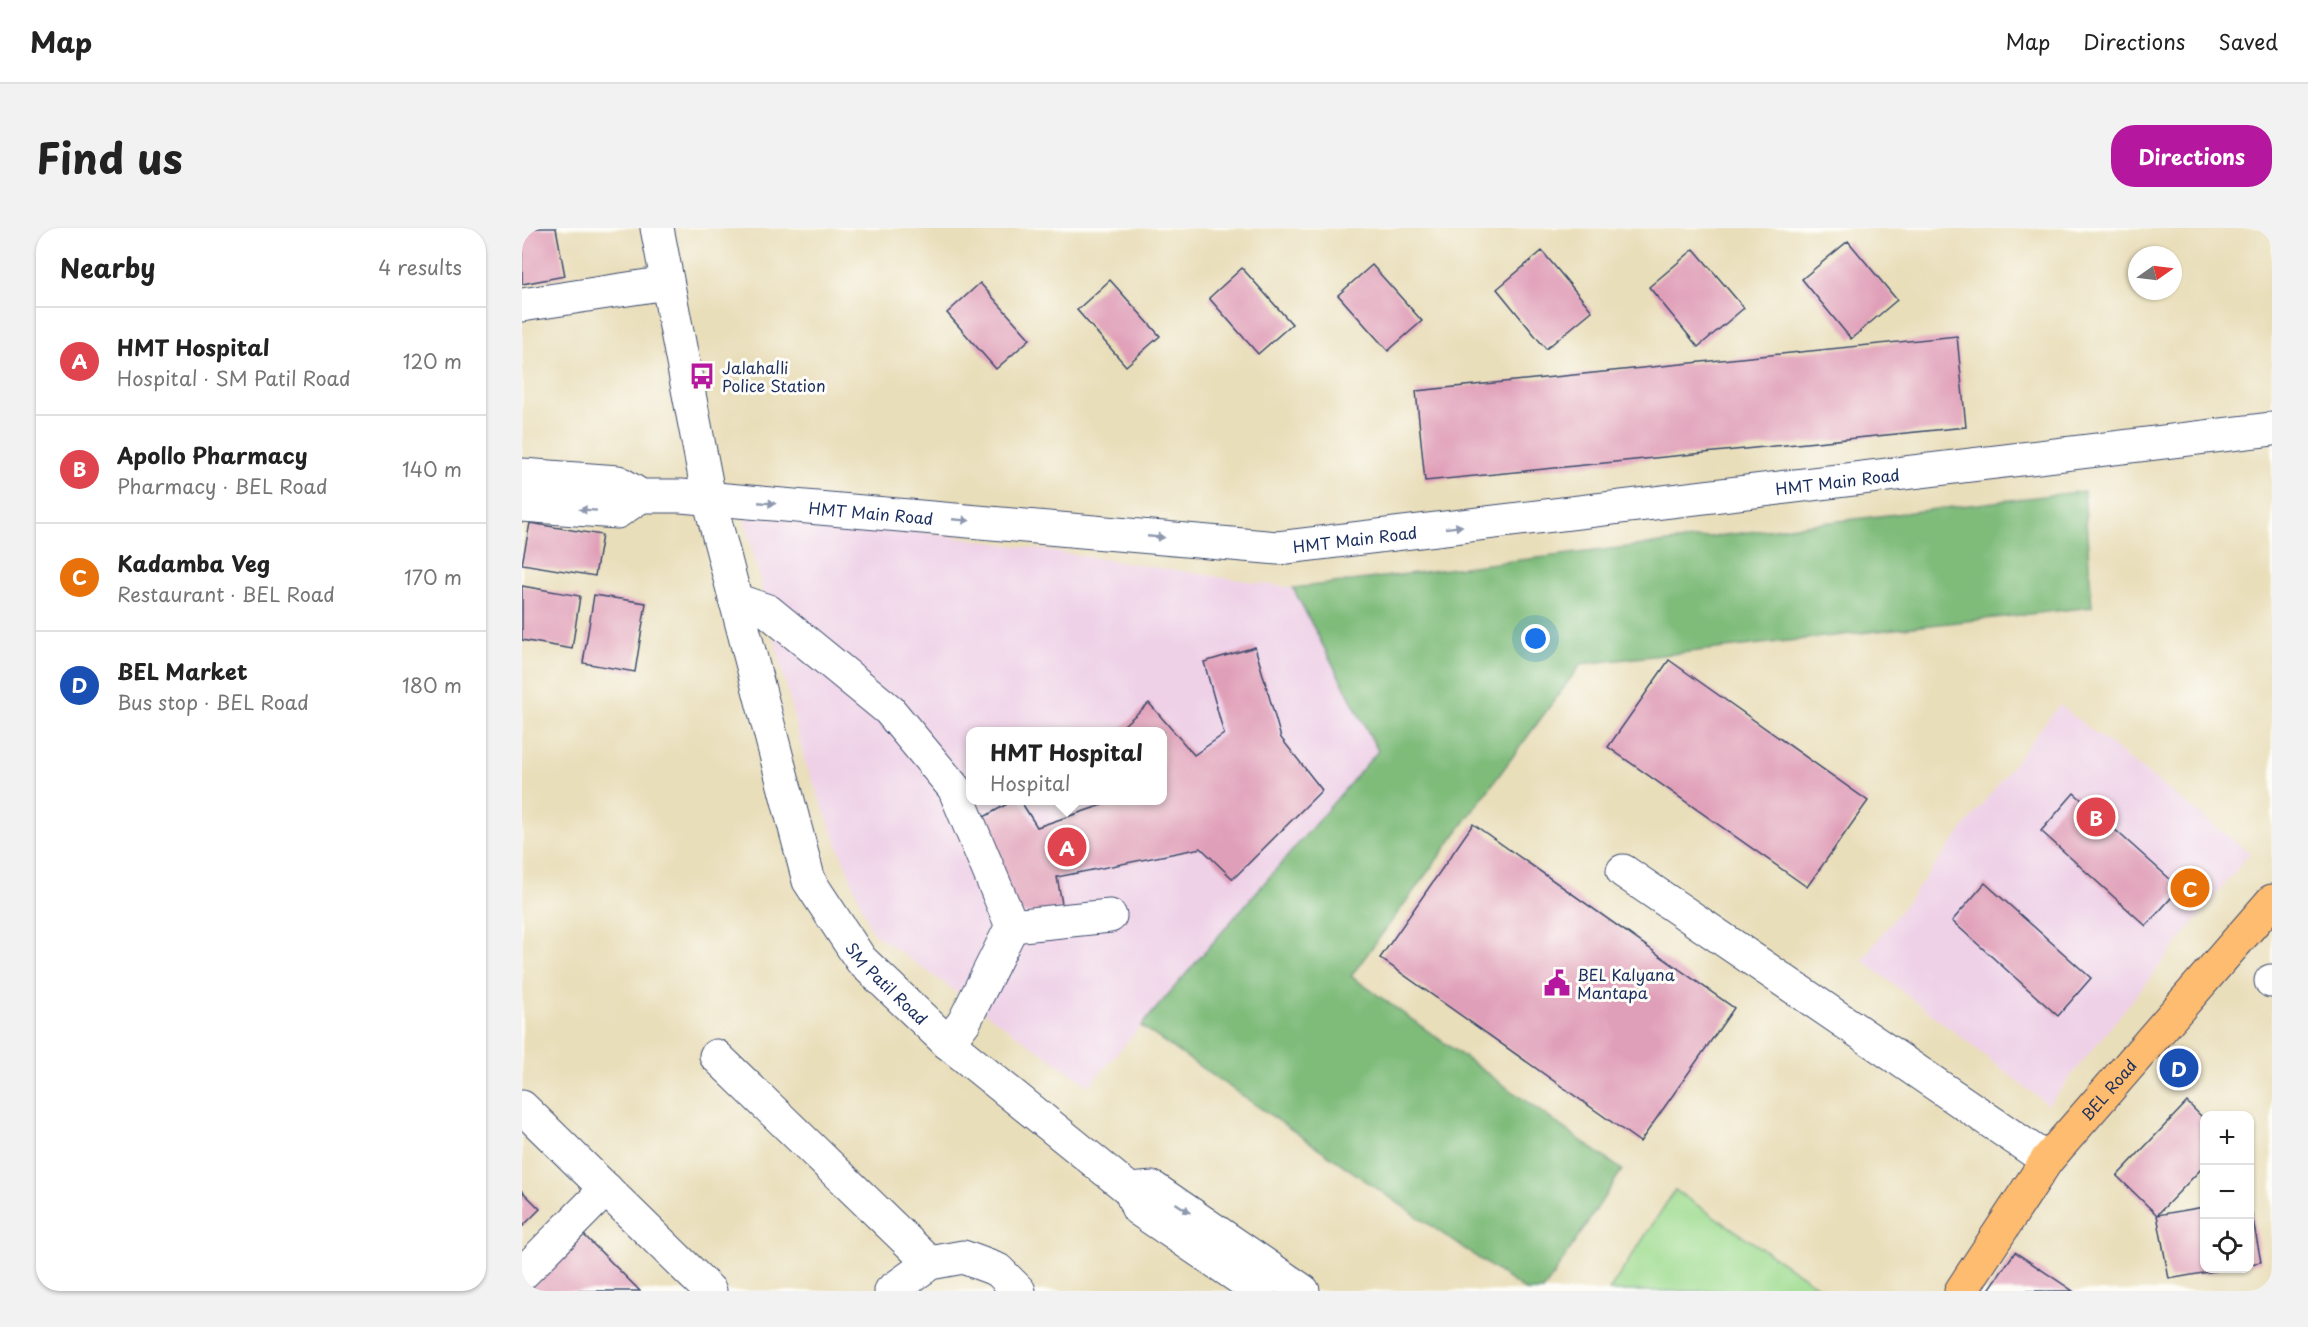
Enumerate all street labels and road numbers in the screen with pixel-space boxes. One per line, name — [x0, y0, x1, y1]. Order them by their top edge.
street label: HMT Main Road — [1774, 462, 1901, 500]
street label: HMT Main Road — [808, 495, 934, 530]
street label: HMT Main Road — [1292, 519, 1418, 558]
street label: SM Patil Road — [840, 937, 933, 1030]
street label: BEL Road — [2075, 1054, 2142, 1126]

